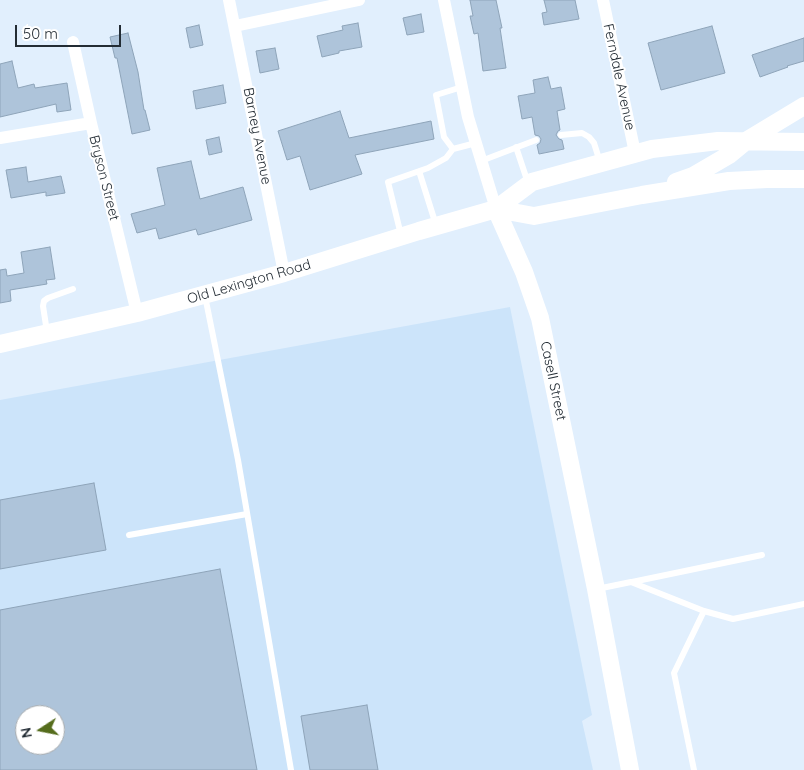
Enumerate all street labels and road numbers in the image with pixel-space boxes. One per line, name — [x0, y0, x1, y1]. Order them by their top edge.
street label: Ferndale Avenue — [599, 22, 639, 132]
street label: Barney Avenue — [239, 86, 275, 186]
street label: Bryson Street — [85, 134, 123, 222]
street label: Old Lexington Road — [185, 256, 313, 308]
street label: Casell Street — [536, 340, 570, 422]

